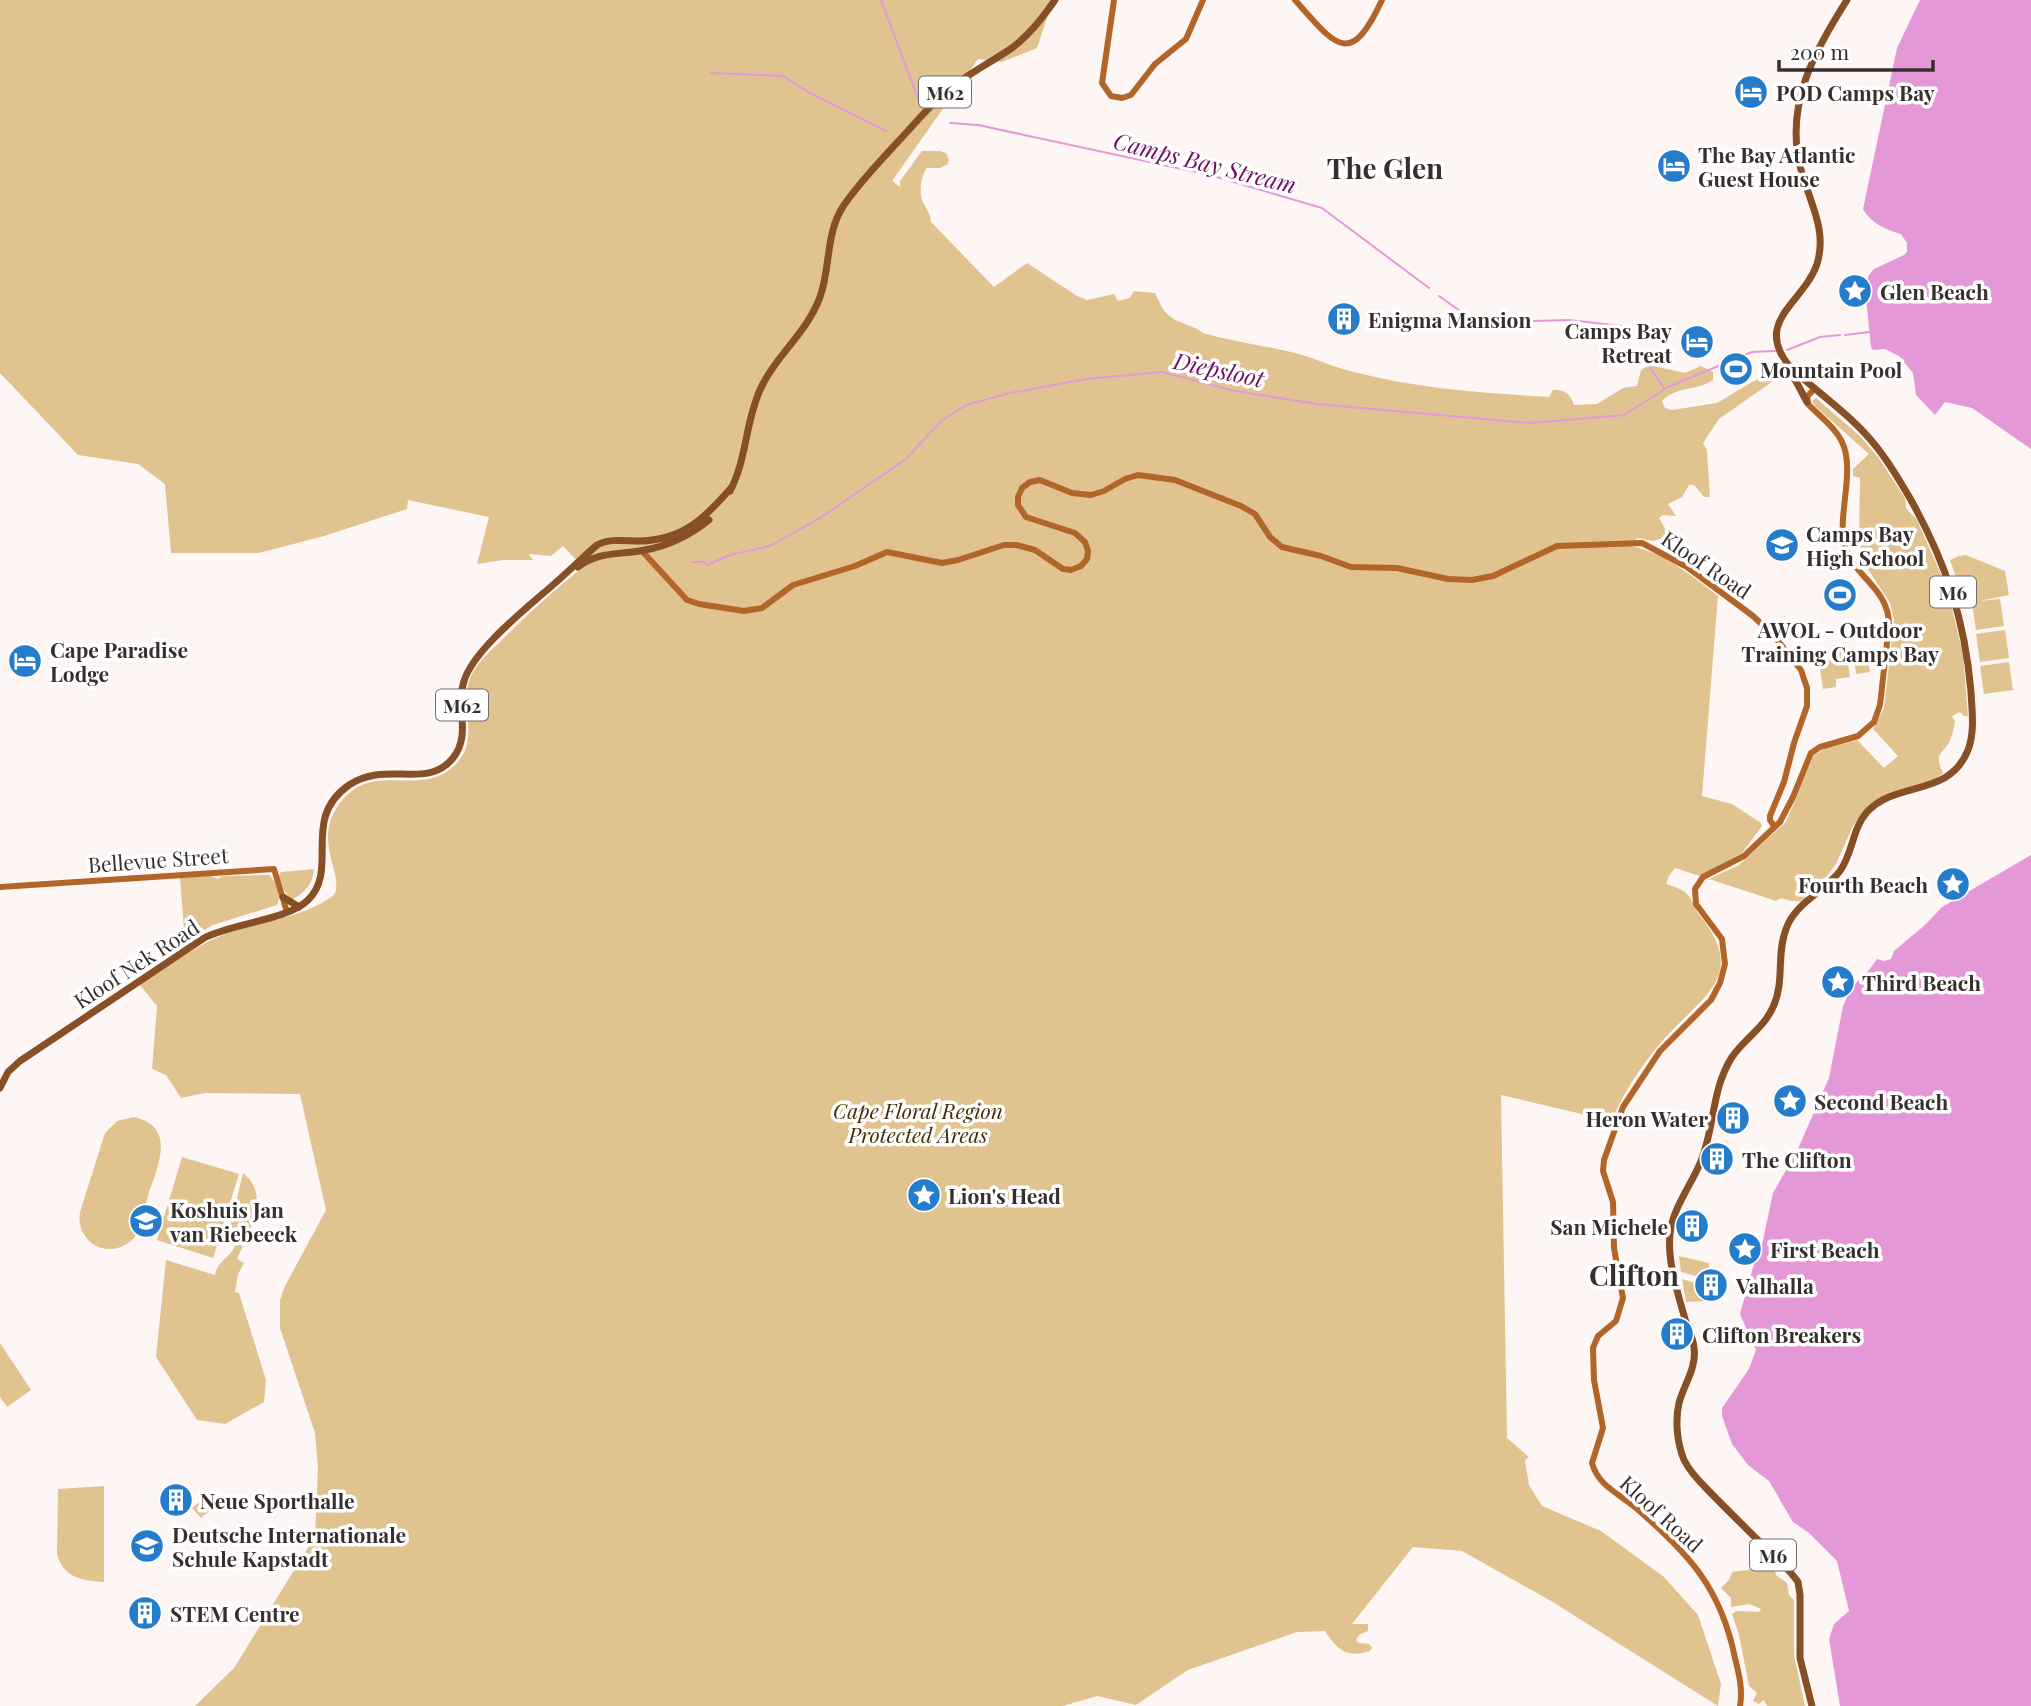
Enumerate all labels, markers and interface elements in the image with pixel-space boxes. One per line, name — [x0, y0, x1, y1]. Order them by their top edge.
scale bar — [1779, 28, 1933, 72]
text: 200 m — [1790, 37, 1849, 65]
hotel icon: POD Camps Bay — [1732, 73, 1770, 111]
road number: M62 — [919, 76, 971, 108]
place label: POD Camps Bay — [1776, 78, 1935, 106]
water label: Camps Bay Stream — [1110, 124, 1300, 200]
place label: The Bay Atlantic Guest House — [1698, 140, 1855, 192]
hotel icon: The Bay Atlantic Guest House — [1655, 147, 1693, 185]
district label: The Glen — [1327, 149, 1443, 186]
place icon: Glen Beach — [1836, 272, 1874, 310]
place label: Glen Beach — [1880, 277, 1989, 305]
building icon: Enigma Mansion — [1325, 300, 1363, 338]
place label: Enigma Mansion — [1368, 305, 1531, 333]
place label: Camps Bay Retreat — [1564, 316, 1673, 368]
hotel icon: Camps Bay Retreat — [1678, 323, 1716, 361]
water label: Diepsloot — [1170, 344, 1268, 394]
sports icon: Mountain Pool — [1717, 350, 1755, 388]
place label: Mountain Pool — [1760, 355, 1903, 383]
place label: Camps Bay High School — [1806, 519, 1925, 571]
street label: Kloof Road — [1657, 524, 1757, 604]
school or university icon: Camps Bay High School — [1763, 526, 1801, 564]
sports icon: AWOL - Outdoor Training Camps Bay — [1821, 576, 1859, 614]
road number: M6 — [1930, 576, 1976, 608]
place label: AWOL - Outdoor Training Camps Bay — [1741, 615, 1939, 667]
place label: Cape Paradise Lodge — [50, 635, 188, 687]
hotel icon: Cape Paradise Lodge — [6, 642, 44, 680]
road number: M62 — [436, 690, 488, 720]
street label: Bellevue Street — [87, 840, 230, 878]
place icon: Fourth Beach — [1934, 865, 1972, 903]
place label: Fourth Beach — [1798, 870, 1928, 898]
street label: Kloof Nek Road — [68, 912, 204, 1014]
place icon: Third Beach — [1819, 963, 1857, 1001]
place label: Third Beach — [1862, 968, 1981, 996]
place icon: Second Beach — [1771, 1082, 1809, 1120]
place label: Second Beach — [1814, 1087, 1948, 1115]
park label: Cape Floral Region Protected Areas — [833, 1096, 1003, 1148]
building icon: Heron Water — [1714, 1099, 1752, 1137]
place label: Heron Water — [1585, 1104, 1708, 1132]
building icon: The Clifton — [1698, 1140, 1736, 1178]
place label: The Clifton — [1742, 1145, 1852, 1173]
place icon: Lion's Head — [905, 1176, 943, 1214]
place label: Lion's Head — [948, 1181, 1061, 1209]
place label: Koshuis Jan van Riebeeck — [169, 1195, 298, 1247]
school or university icon: Koshuis Jan van Riebeeck — [127, 1202, 165, 1240]
building icon: San Michele — [1673, 1207, 1711, 1245]
place label: San Michele — [1550, 1212, 1668, 1240]
place icon: First Beach — [1726, 1230, 1764, 1268]
place label: First Beach — [1770, 1235, 1880, 1263]
district label: Clifton — [1589, 1256, 1679, 1293]
building icon: Valhalla — [1692, 1266, 1730, 1304]
place label: Valhalla — [1735, 1271, 1814, 1299]
building icon: Clifton Breakers — [1658, 1315, 1696, 1353]
place label: Clifton Breakers — [1702, 1320, 1861, 1348]
street label: Kloof Road — [1615, 1468, 1709, 1558]
building icon: Neue Sporthalle — [157, 1481, 195, 1519]
place label: Neue Sporthalle — [200, 1486, 355, 1514]
place label: Deutsche Internationale Schule Kapstadt — [172, 1520, 406, 1572]
school or university icon: Deutsche Internationale Schule Kapstadt — [128, 1527, 166, 1565]
road number: M6 — [1750, 1540, 1796, 1570]
building icon: STEM Centre — [126, 1594, 164, 1632]
place label: STEM Centre — [170, 1599, 300, 1627]

